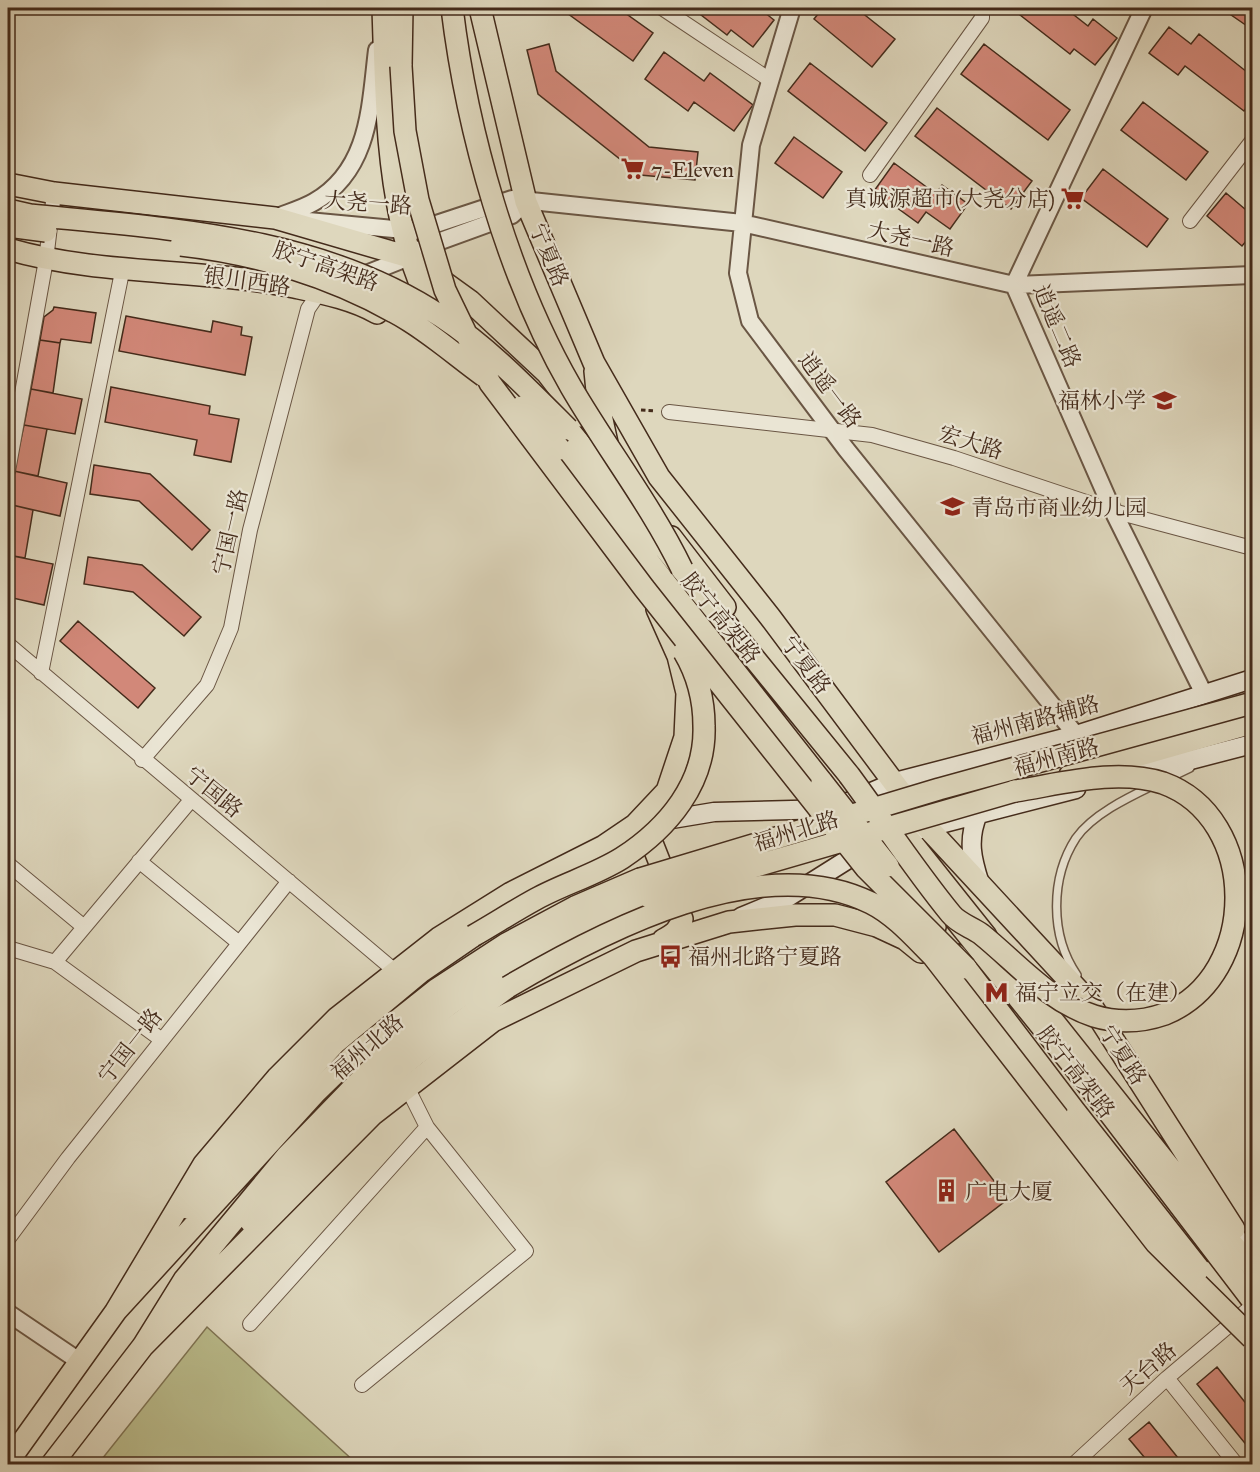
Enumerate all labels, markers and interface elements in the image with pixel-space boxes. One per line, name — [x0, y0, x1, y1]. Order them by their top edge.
supermarket icon: 7-Eleven — [620, 156, 646, 182]
place label: 7-Eleven — [651, 156, 734, 183]
place label: 真诚源超市(大尧分店) — [845, 185, 1055, 212]
supermarket icon: 真诚源超市(大尧分店) — [1060, 185, 1086, 211]
street label: 大尧一路 — [323, 186, 413, 220]
street label: 大尧一路 — [865, 216, 957, 262]
street label: 宁夏路 — [524, 219, 574, 291]
street label: 胶宁高架路 — [270, 235, 382, 297]
street label: 银川西路 — [202, 262, 292, 300]
street label: 逍遥二路 — [1027, 280, 1087, 372]
street label: 逍遥一路 — [793, 347, 867, 433]
place label: 福林小学 — [1058, 387, 1146, 414]
school or university icon: 福林小学 — [1151, 387, 1177, 413]
street label: 宏大路 — [935, 419, 1007, 465]
street label: 宁国一路 — [207, 486, 253, 578]
school or university icon: 青岛市商业幼儿园 — [940, 494, 966, 520]
place label: 青岛市商业幼儿园 — [971, 494, 1147, 521]
street label: 胶宁高架路 — [676, 567, 766, 669]
street label: 宁夏路 — [775, 631, 837, 699]
street label: 福州南路辅路 — [968, 690, 1102, 750]
street label: 福州南路 — [1010, 733, 1102, 781]
street label: 宁国路 — [180, 761, 248, 823]
street label: 福州北路 — [750, 805, 842, 857]
bus stop icon: 福州北路宁夏路 — [657, 943, 683, 969]
place label: 福州北路宁夏路 — [688, 943, 842, 970]
metro station icon: 福宁立交（在建） — [984, 979, 1010, 1005]
place label: 福宁立交（在建） — [1015, 979, 1191, 1006]
street label: 宁国一路 — [92, 1003, 168, 1089]
street label: 福州北路 — [325, 1008, 409, 1086]
street label: 胶宁高架路 — [1031, 1020, 1121, 1124]
street label: 宁夏路 — [1094, 1020, 1152, 1090]
building icon: 广电大厦 — [934, 1178, 960, 1204]
place label: 广电大厦 — [965, 1178, 1053, 1205]
street label: 天台路 — [1114, 1336, 1182, 1400]

